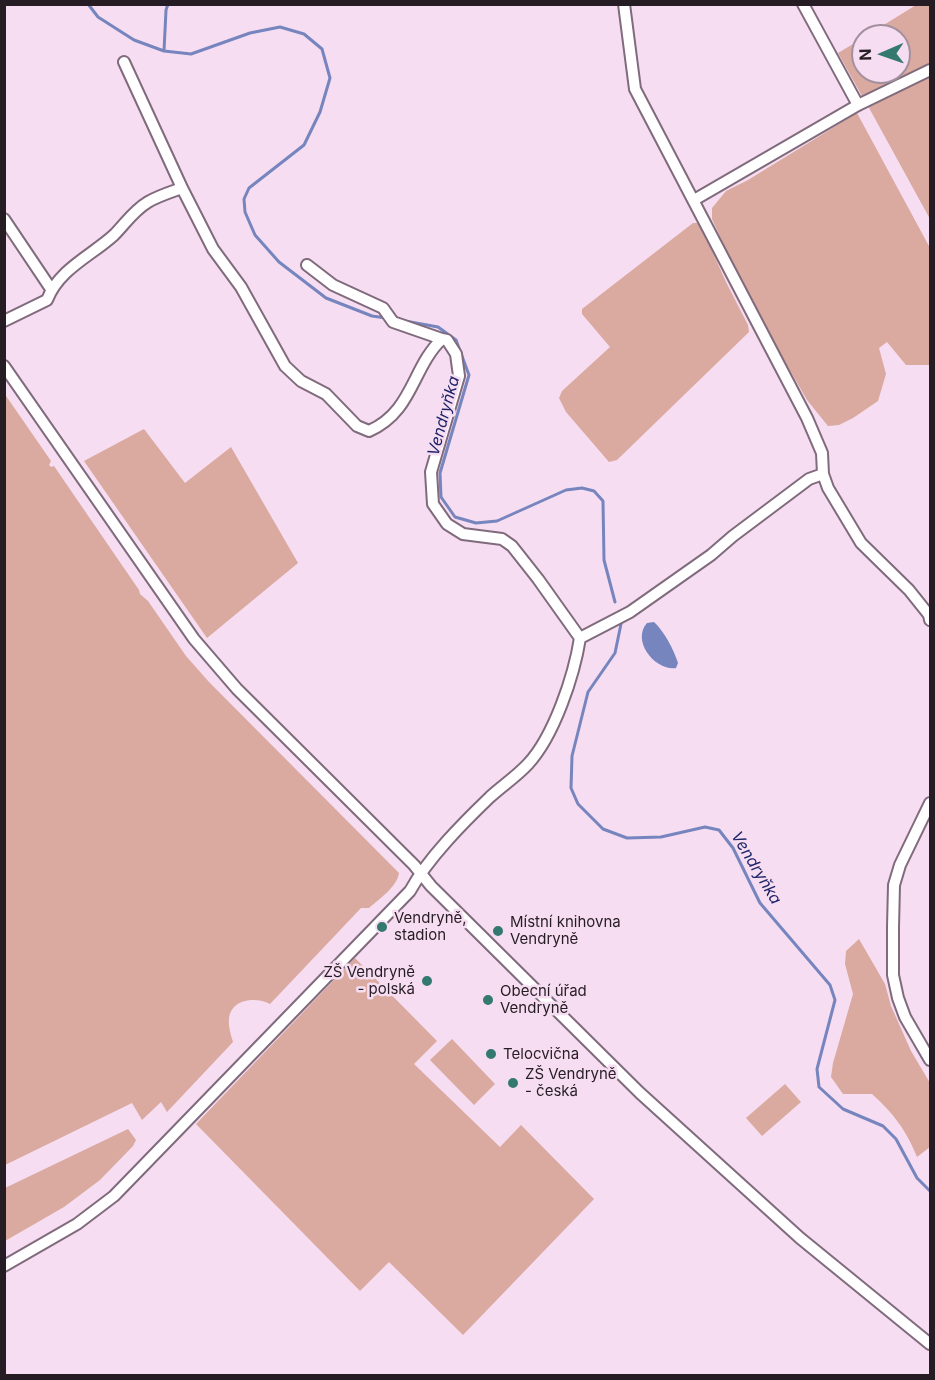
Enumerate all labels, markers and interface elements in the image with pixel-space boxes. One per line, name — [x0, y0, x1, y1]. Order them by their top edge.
north arrow — [851, 24, 911, 84]
text: N — [855, 48, 875, 61]
water label: Vendryňka — [424, 374, 464, 458]
water label: Vendryňka — [727, 828, 785, 908]
place label: Vendryně, stadion — [394, 909, 467, 944]
place label: Místní knihovna Vendryně — [510, 913, 621, 948]
marker: Vendryně, stadion — [375, 920, 389, 934]
marker: Místní knihovna Vendryně — [491, 924, 505, 938]
place label: ZŠ Vendryně - polská — [323, 963, 415, 998]
marker: ZŠ Vendryně - polská — [420, 974, 434, 988]
place label: Obecní úřad Vendryně — [500, 982, 587, 1017]
marker: Obecní úřad Vendryně — [481, 993, 495, 1007]
place label: Telocvična — [503, 1045, 579, 1063]
marker: Telocvična — [484, 1047, 498, 1061]
place label: ZŠ Vendryně - česká — [525, 1065, 617, 1100]
marker: ZŠ Vendryně - česká — [506, 1076, 520, 1090]

